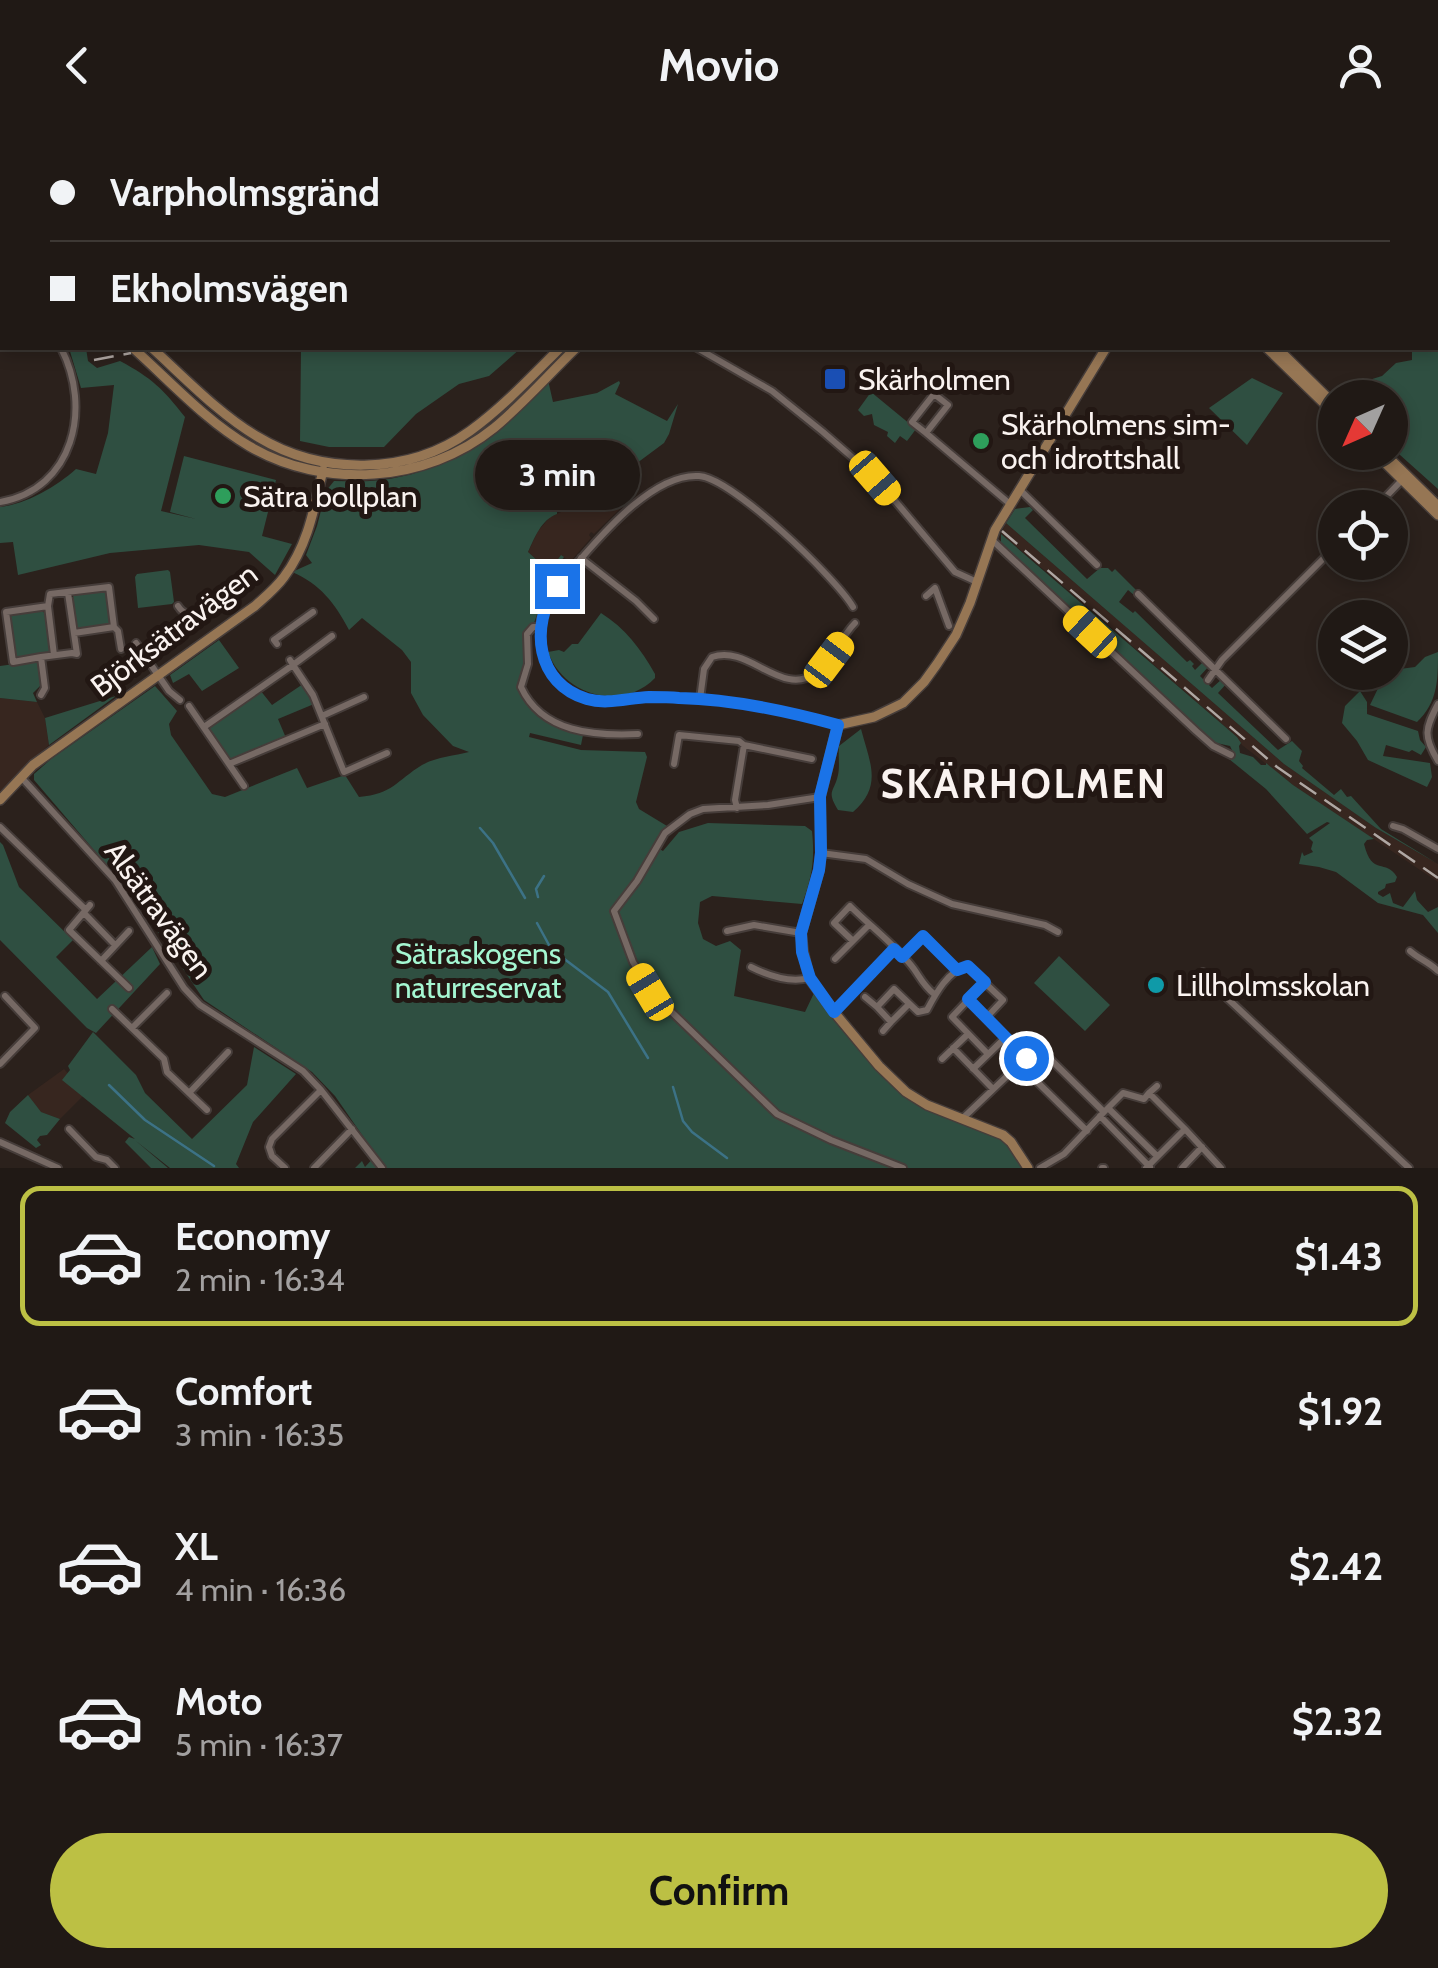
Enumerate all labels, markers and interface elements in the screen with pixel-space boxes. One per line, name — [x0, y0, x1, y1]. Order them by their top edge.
icon: back — [50, 38, 105, 93]
text: Movio — [659, 38, 779, 92]
icon: person — [1333, 38, 1388, 93]
text: Varpholmsgränd — [110, 169, 380, 216]
text: Ekholmsvägen — [110, 265, 349, 312]
place label: Skärholmen — [858, 361, 1011, 398]
marker: Skärholmen — [822, 366, 848, 392]
north arrow — [1318, 380, 1408, 470]
map controls — [1318, 380, 1408, 690]
place label: Skärholmens sim- och idrottshall — [1001, 406, 1231, 477]
marker: Skärholmens sim- och idrottshall — [970, 430, 992, 452]
callout: 3 min — [474, 441, 640, 511]
car — [844, 446, 906, 510]
text: 3 min — [519, 455, 596, 494]
place label: Sätra bollplan — [243, 478, 417, 515]
marker: Sätra bollplan — [212, 485, 234, 507]
button: locate — [1318, 490, 1408, 580]
street label: Björksätravägen — [83, 555, 265, 705]
route end — [535, 564, 580, 609]
button: layers — [1318, 600, 1408, 690]
car — [1058, 601, 1122, 663]
car — [799, 627, 859, 693]
district label: SKÄRHOLMEN — [880, 759, 1168, 808]
street label: Alsätravägen — [97, 834, 221, 986]
park label: Sätraskogens naturreservat — [395, 935, 561, 1006]
car — [622, 959, 678, 1025]
place label: Lillholmsskolan — [1176, 967, 1370, 1004]
marker: Lillholmsskolan — [1145, 974, 1167, 996]
route start — [1004, 1036, 1049, 1081]
icon: car — [55, 1211, 145, 1301]
text: Economy — [175, 1213, 330, 1260]
text: $1.43 — [1294, 1233, 1383, 1280]
text: 2 min · 16:34 — [175, 1260, 345, 1299]
icon: car — [55, 1366, 145, 1456]
text: Comfort — [175, 1368, 312, 1415]
text: $1.92 — [1298, 1388, 1383, 1435]
text: 3 min · 16:35 — [175, 1415, 344, 1454]
icon: car — [55, 1521, 145, 1611]
text: XL — [175, 1523, 218, 1570]
text: $2.42 — [1289, 1543, 1383, 1590]
text: 4 min · 16:36 — [175, 1570, 346, 1609]
icon: car — [55, 1676, 145, 1766]
text: Moto — [175, 1678, 262, 1725]
text: $2.32 — [1292, 1698, 1383, 1745]
text: 5 min · 16:37 — [175, 1725, 343, 1764]
button: Confirm — [50, 1833, 1388, 1948]

